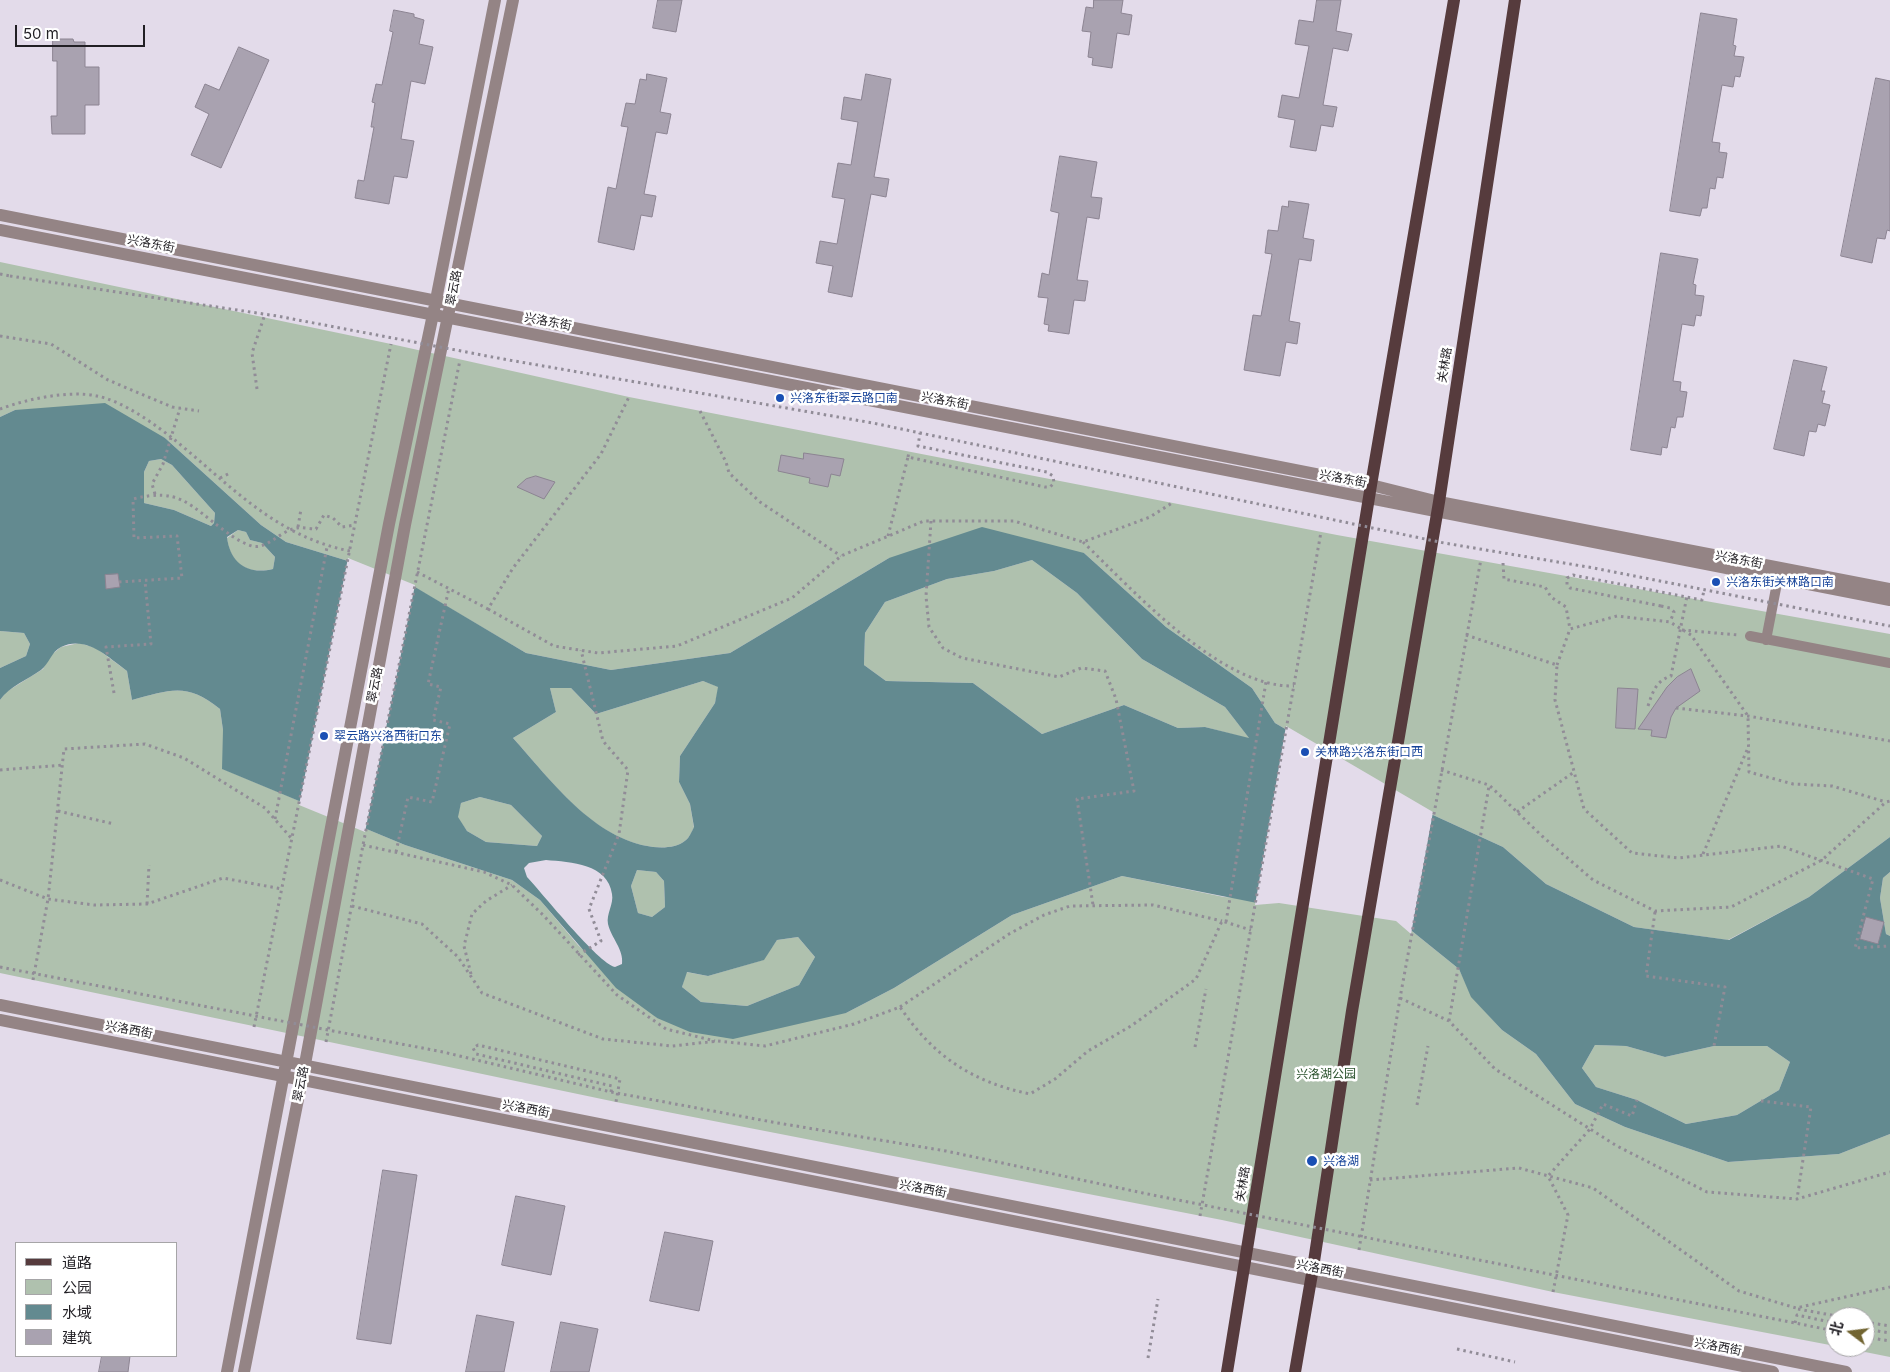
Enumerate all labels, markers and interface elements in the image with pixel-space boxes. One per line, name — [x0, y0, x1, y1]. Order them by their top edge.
scale bar — [18, 15, 148, 47]
text: 50 m — [23, 24, 59, 43]
street label: 兴洛东街 — [126, 232, 176, 256]
street label: 翠云路 — [443, 269, 465, 307]
street label: 兴洛东街 — [523, 310, 573, 334]
street label: 关林路 — [1435, 346, 1455, 384]
street label: 兴洛东街 — [920, 389, 970, 413]
place label: 兴洛东街翠云路口南 — [790, 391, 898, 405]
marker: 兴洛东街翠云路口南 — [774, 392, 786, 404]
street label: 兴洛东街 — [1318, 467, 1368, 491]
street label: 兴洛东街 — [1714, 548, 1764, 572]
place label: 兴洛东街关林路口南 — [1726, 575, 1834, 589]
marker: 兴洛东街关林路口南 — [1710, 576, 1722, 588]
street label: 翠云路 — [364, 666, 386, 704]
place label: 翠云路兴洛西街口东 — [334, 729, 442, 743]
marker: 翠云路兴洛西街口东 — [318, 730, 330, 742]
place label: 关林路兴洛东街口西 — [1315, 745, 1423, 759]
marker: 关林路兴洛东街口西 — [1299, 746, 1311, 758]
street label: 兴洛西街 — [104, 1018, 154, 1042]
street label: 翠云路 — [290, 1065, 312, 1103]
park label: 兴洛湖公园 — [1296, 1067, 1356, 1081]
street label: 兴洛西街 — [501, 1097, 551, 1121]
marker: 兴洛湖 — [1305, 1154, 1319, 1168]
place label: 兴洛湖 — [1323, 1154, 1359, 1168]
street label: 关林路 — [1233, 1165, 1253, 1203]
street label: 兴洛西街 — [898, 1177, 948, 1201]
legend — [15, 1242, 178, 1357]
text: 道路 — [62, 1253, 92, 1272]
street label: 兴洛西街 — [1295, 1257, 1345, 1281]
text: 公园 — [62, 1278, 92, 1297]
text: 水域 — [62, 1303, 92, 1322]
north arrow — [1825, 1307, 1875, 1357]
text: 北 — [1826, 1319, 1846, 1337]
text: 建筑 — [62, 1328, 92, 1347]
street label: 兴洛西街 — [1693, 1335, 1743, 1359]

